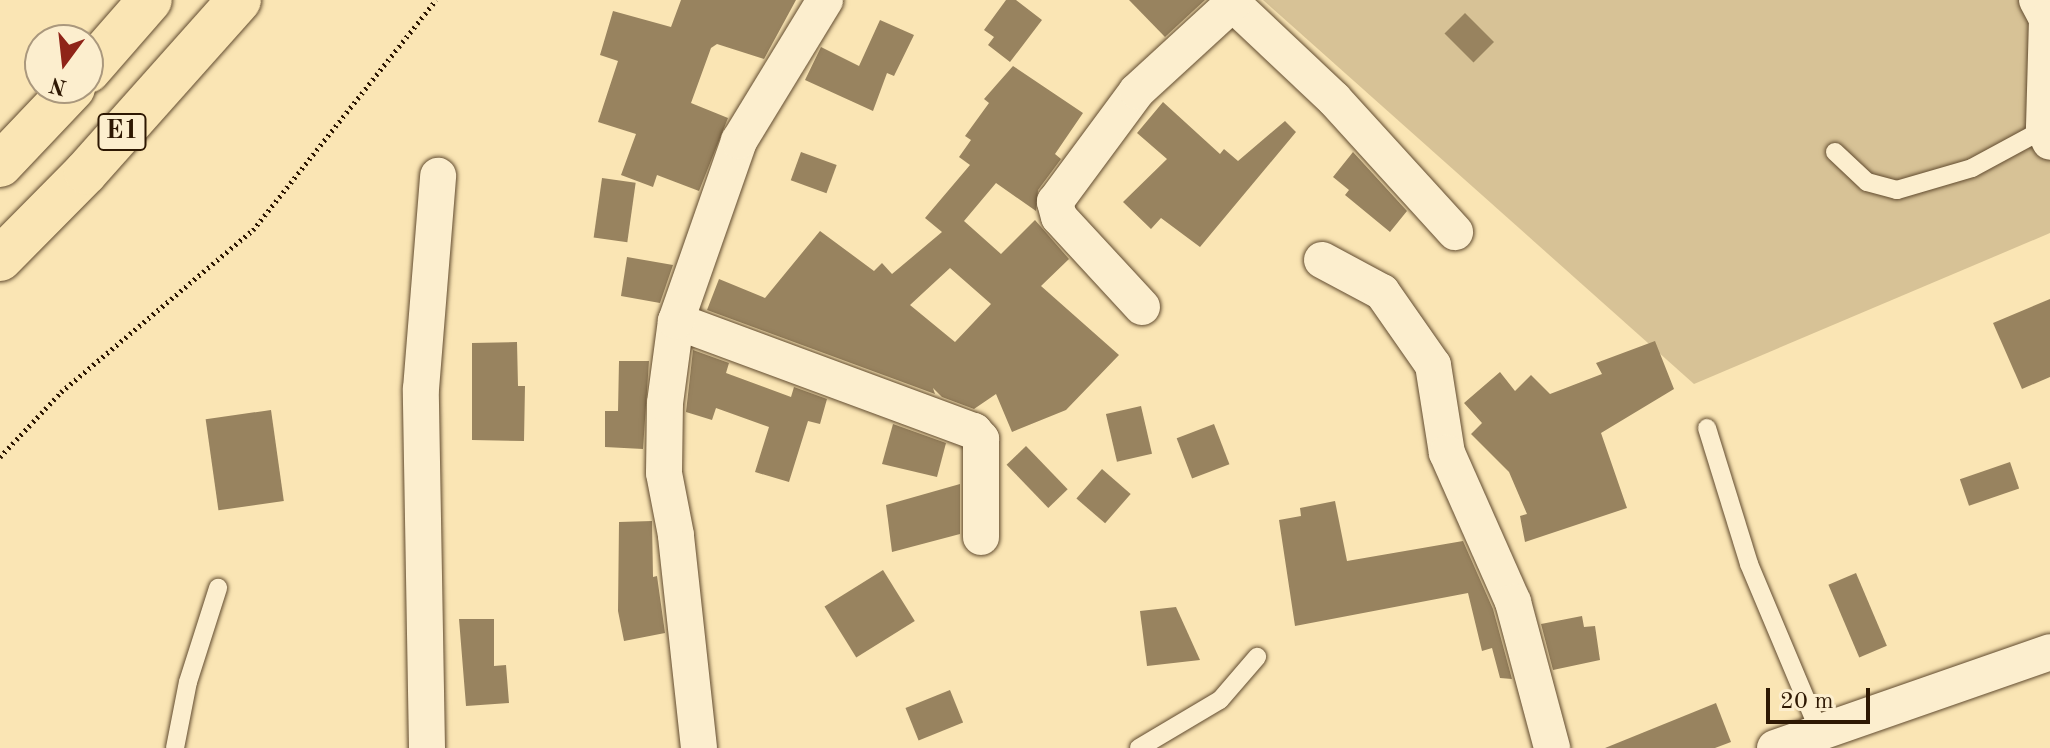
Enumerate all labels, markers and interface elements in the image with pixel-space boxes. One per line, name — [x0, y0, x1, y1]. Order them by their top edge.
north arrow — [24, 24, 104, 104]
text: N — [47, 72, 69, 98]
road number: E1 — [96, 110, 148, 154]
scale bar — [1770, 672, 1874, 722]
text: 20 m — [1780, 690, 1834, 714]

